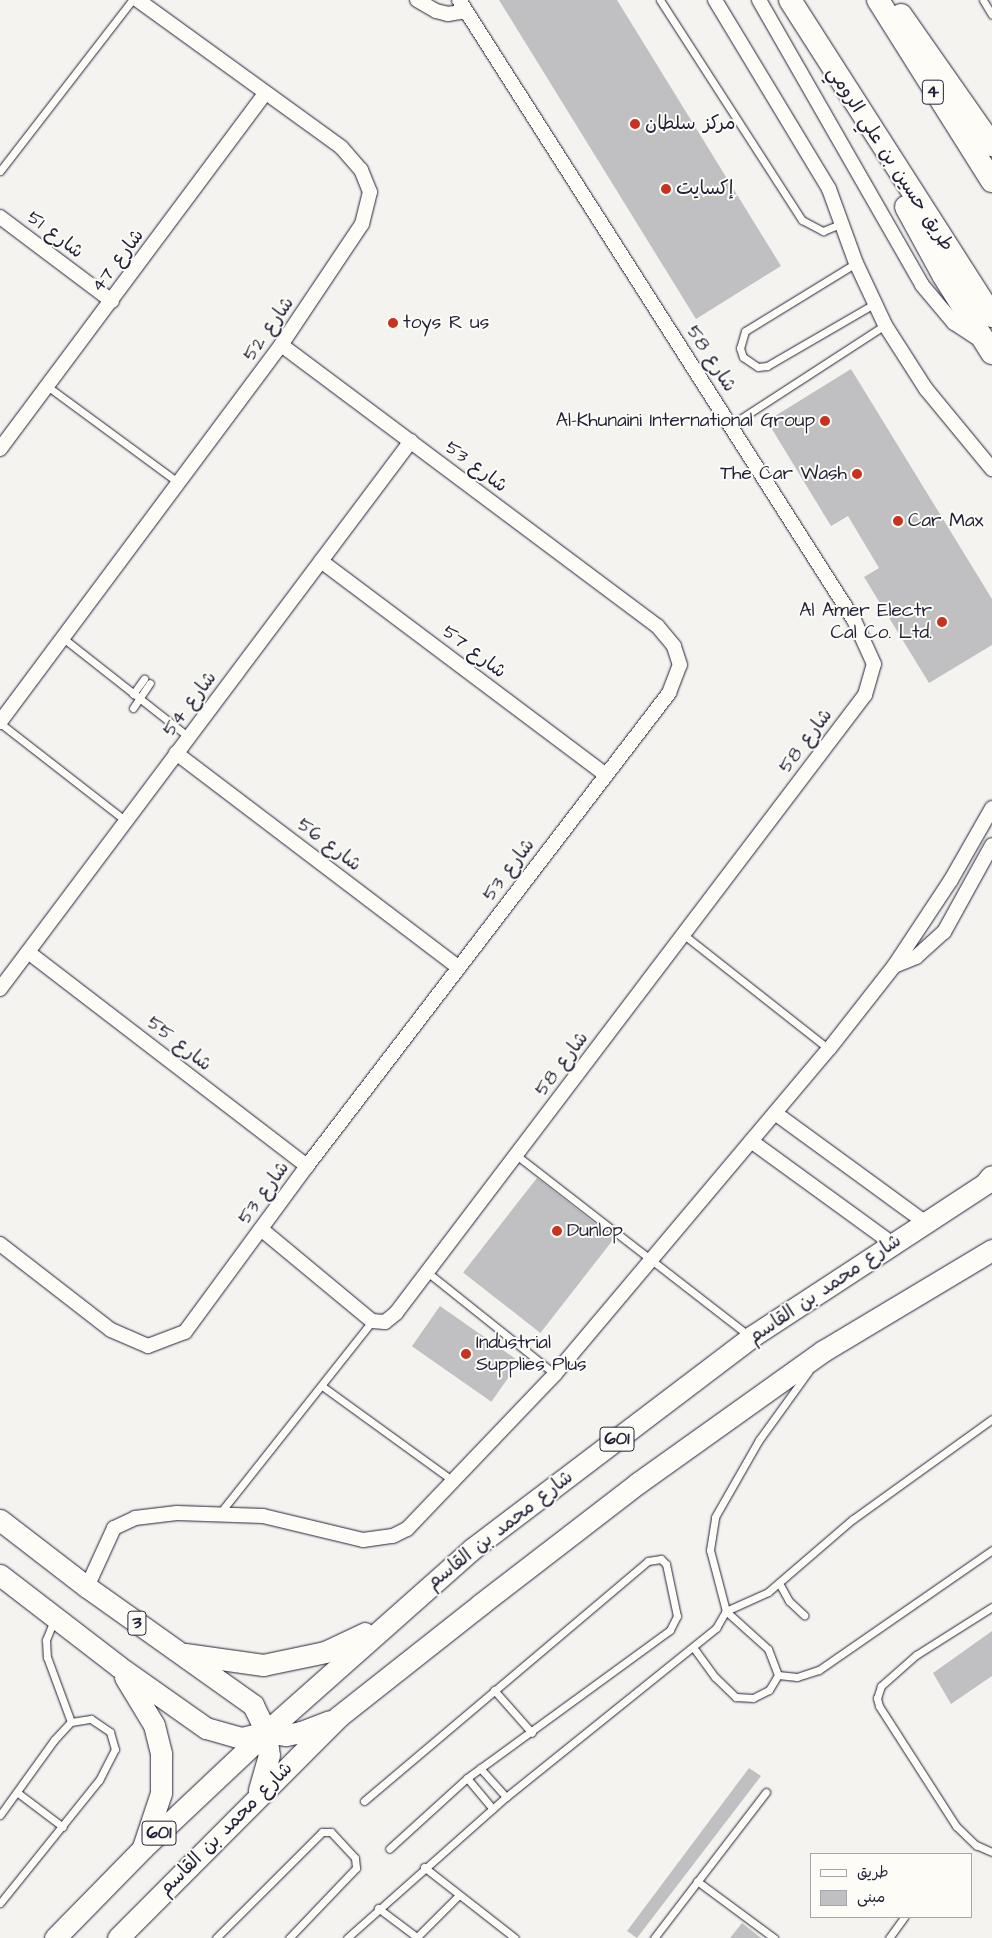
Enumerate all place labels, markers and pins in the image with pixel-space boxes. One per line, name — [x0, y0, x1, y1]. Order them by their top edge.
place label: مركز سلطان — [645, 113, 736, 135]
marker: مركز سلطان — [629, 118, 641, 130]
place label: إكسايت — [676, 178, 733, 200]
marker: إكسايت — [660, 183, 672, 195]
place label: toys R us — [403, 312, 489, 334]
marker: toys R us — [387, 317, 399, 329]
place label: Al-Khunaini International Group — [556, 410, 815, 432]
marker: Al-Khunaini International Group — [819, 415, 831, 427]
place label: The Car Wash — [720, 463, 847, 485]
marker: The Car Wash — [851, 468, 863, 480]
place label: Car Max — [908, 510, 984, 532]
marker: Car Max — [892, 515, 904, 527]
place label: Al Amer Electr Cal Co. Ltd. — [799, 600, 932, 644]
marker: Al Amer Electr Cal Co. Ltd. — [936, 616, 948, 628]
place label: Dunlop — [567, 1220, 623, 1242]
marker: Dunlop — [551, 1225, 563, 1237]
place label: Industrial Supplies Plus — [476, 1332, 587, 1376]
marker: Industrial Supplies Plus — [460, 1348, 472, 1360]

